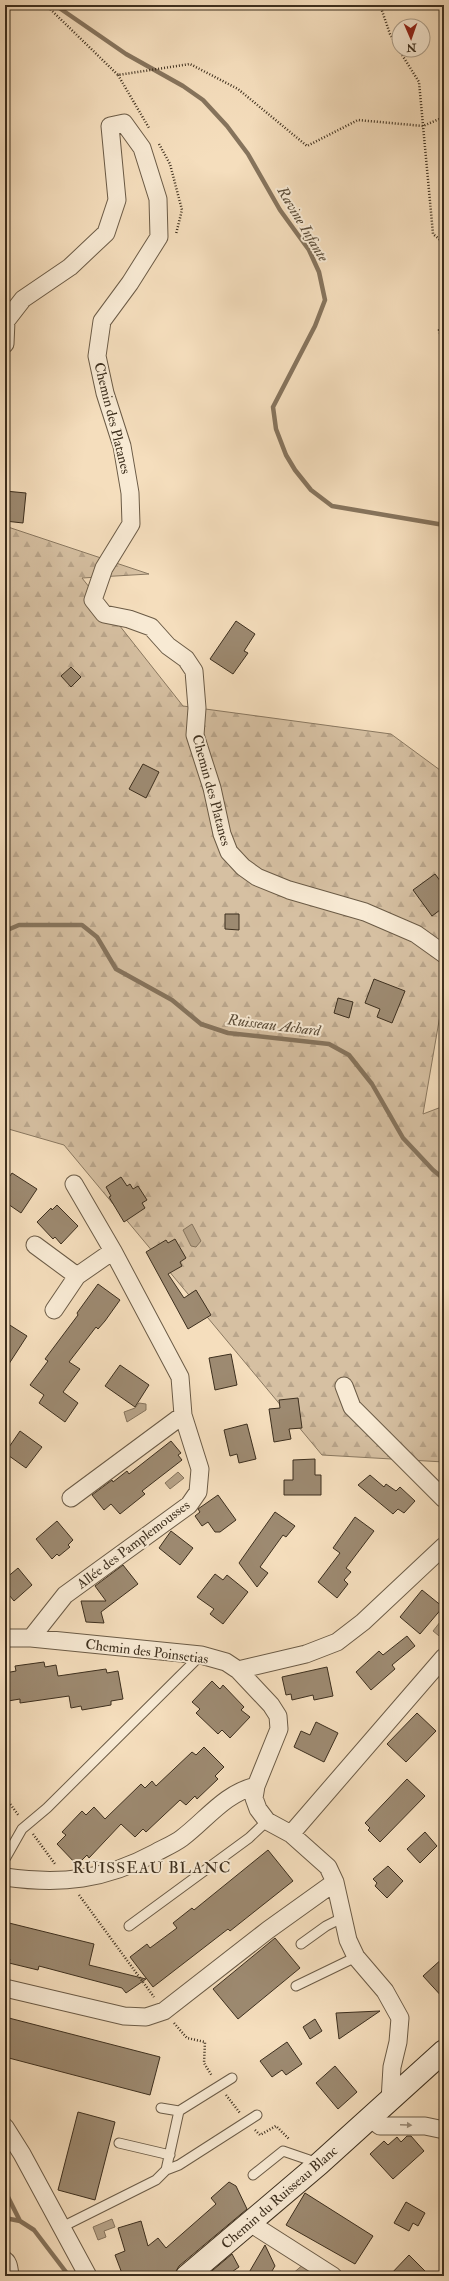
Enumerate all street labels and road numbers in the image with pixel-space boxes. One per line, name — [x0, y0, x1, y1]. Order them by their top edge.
street label: Chemin des Platanes — [90, 361, 135, 476]
street label: Chemin des Platanes — [189, 733, 235, 848]
street label: Allée des Pamplemousses — [73, 1496, 194, 1594]
street label: Chemin des Poinsetias — [85, 1636, 210, 1667]
street label: Chemin du Ruisseau Blanc — [218, 2142, 341, 2253]

